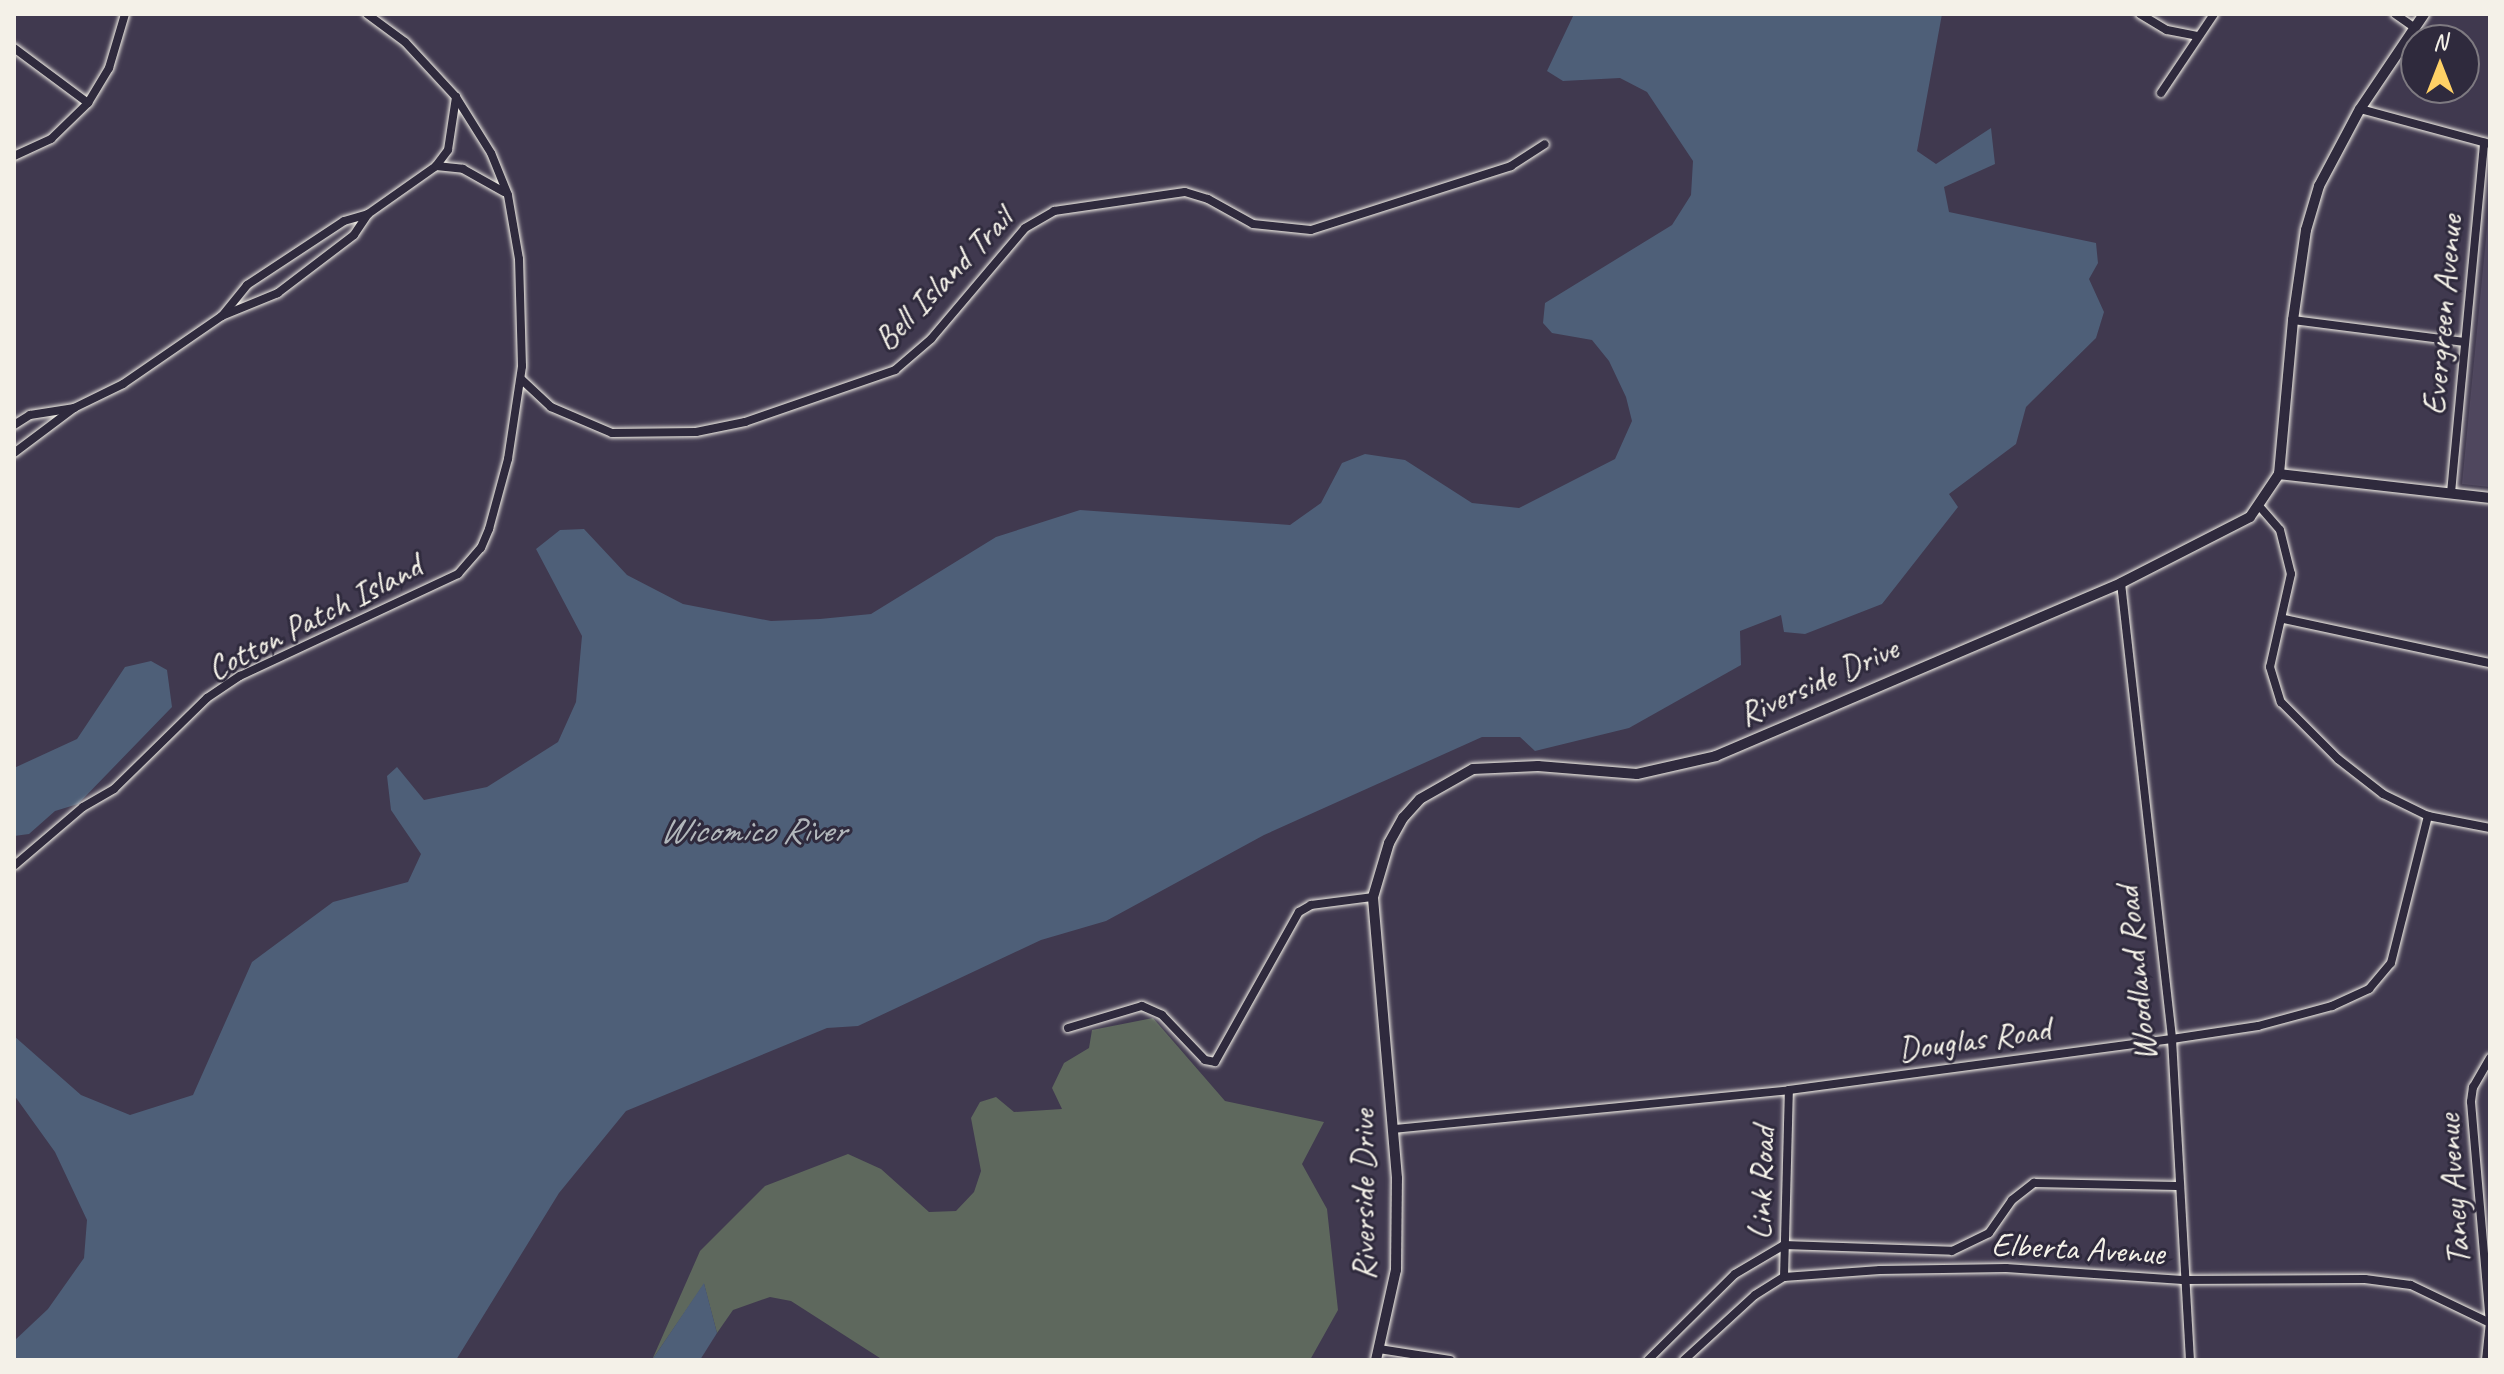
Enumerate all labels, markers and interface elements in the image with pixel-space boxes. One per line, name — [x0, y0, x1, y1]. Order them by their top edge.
north arrow — [2400, 24, 2480, 104]
text: N — [2433, 28, 2447, 56]
street label: Bell Island Trail — [865, 199, 1021, 359]
street label: Evergreen Avenue — [2413, 213, 2471, 417]
street label: Cotton Patch Island — [199, 545, 429, 689]
street label: Riverside Drive — [1732, 628, 1904, 734]
water label: Wicomico River — [659, 809, 845, 853]
street label: Woodland Road — [2107, 885, 2165, 1063]
street label: Douglas Road — [1895, 1008, 2053, 1070]
street label: Riverside Drive — [1343, 1109, 1383, 1281]
street label: Taney Avenue — [2427, 1113, 2479, 1267]
street label: Link Road — [1739, 1125, 1783, 1241]
street label: Elberta Avenue — [1991, 1223, 2165, 1273]

